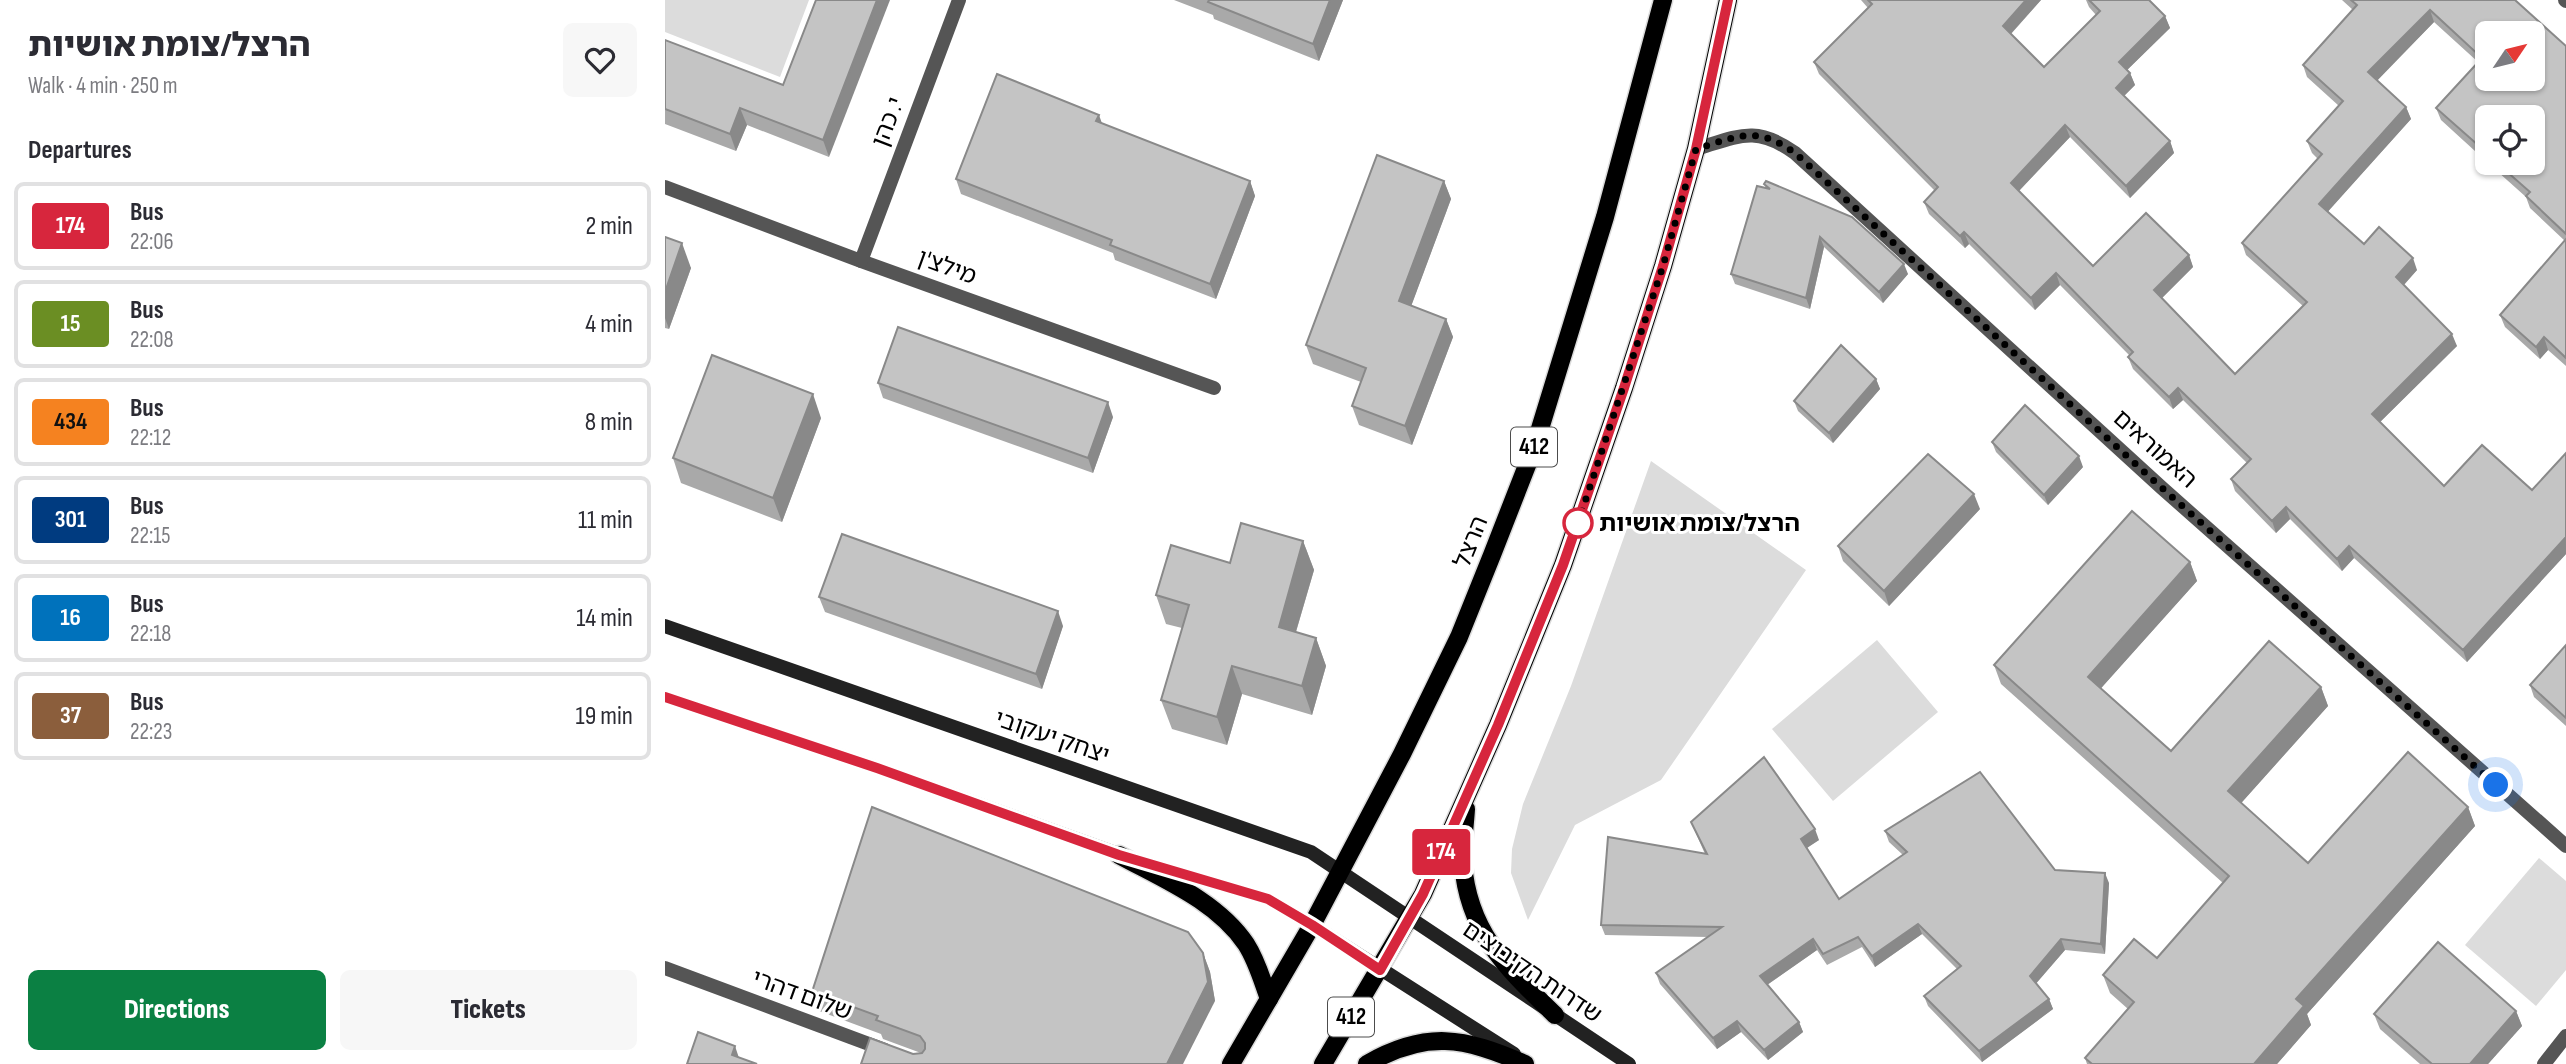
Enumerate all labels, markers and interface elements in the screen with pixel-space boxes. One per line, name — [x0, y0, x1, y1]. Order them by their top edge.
north arrow — [2475, 21, 2545, 91]
map controls — [2475, 21, 2545, 175]
button: heart — [563, 23, 637, 97]
text: הרצל/צומת אושיות — [28, 26, 311, 66]
text: Walk · 4 min · 250 m — [28, 72, 178, 100]
street label: י. כהן — [865, 93, 911, 151]
button: locate — [2475, 105, 2545, 175]
text: Departures — [28, 135, 132, 166]
text: Bus — [130, 197, 164, 228]
text: 174 — [56, 211, 85, 240]
text: 2 min — [585, 211, 633, 242]
text: 22:06 — [130, 228, 174, 256]
street label: מילצ'ן — [914, 243, 980, 291]
text: Bus — [130, 295, 164, 326]
text: 15 — [61, 309, 81, 338]
text: 4 min — [585, 309, 633, 340]
text: 22:08 — [130, 326, 174, 354]
text: Bus — [130, 393, 164, 424]
street label: האמוראים — [2107, 404, 2203, 494]
text: 434 — [54, 407, 87, 436]
text: 8 min — [585, 407, 633, 438]
text: 22:12 — [130, 424, 171, 452]
road number: 412 — [1511, 428, 1557, 466]
text: Bus — [130, 491, 164, 522]
text: 301 — [55, 505, 86, 534]
text: 11 min — [578, 505, 633, 536]
marker: הרצל/צומת אושיות — [1563, 508, 1593, 538]
place label: הרצל/צומת אושיות — [1599, 509, 1800, 538]
street label: הרצל — [1448, 512, 1494, 572]
text: 22:15 — [130, 522, 171, 550]
text: Bus — [130, 589, 164, 620]
text: 16 — [60, 603, 81, 632]
text: 14 min — [576, 603, 633, 634]
text: 22:18 — [130, 620, 171, 648]
text: Bus — [130, 687, 164, 718]
text: 37 — [60, 701, 81, 730]
text: 19 min — [576, 701, 633, 732]
street label: יצחק יעקובי — [991, 704, 1113, 770]
text: 22:23 — [130, 718, 172, 746]
your location — [2478, 767, 2513, 802]
line badge: 174 — [1401, 829, 1481, 875]
text: 174 — [1426, 837, 1456, 866]
street label: שדרות הקיבוצים — [1457, 915, 1607, 1029]
street label: שלום דהרי — [748, 964, 856, 1026]
button: Directions — [28, 970, 326, 1050]
button: Tickets — [340, 970, 637, 1050]
road number: 412 — [1328, 998, 1374, 1036]

